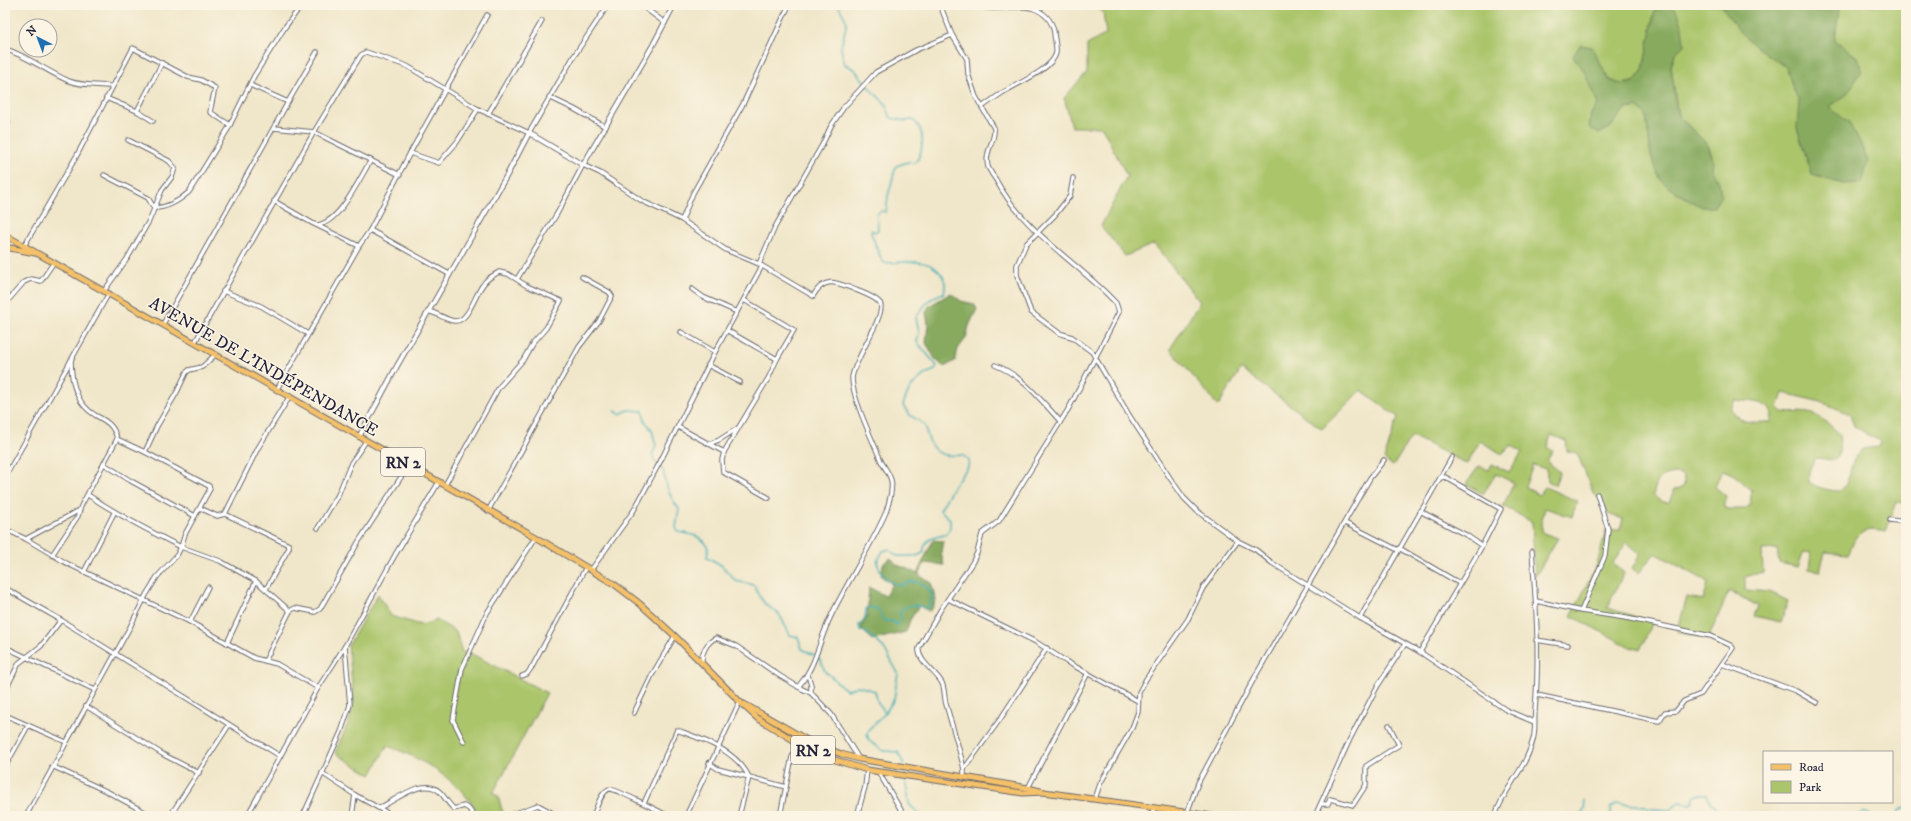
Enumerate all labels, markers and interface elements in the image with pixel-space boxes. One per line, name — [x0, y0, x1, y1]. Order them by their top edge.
north arrow — [18, 18, 58, 58]
text: N — [24, 23, 40, 40]
street label: AVENUE DE L'INDÉPENDANCE — [145, 292, 382, 442]
road number: RN 2 — [381, 448, 425, 476]
road number: RN 2 — [791, 736, 835, 764]
legend — [1763, 751, 1893, 803]
text: Road — [1799, 760, 1824, 775]
text: Park — [1799, 780, 1821, 795]

